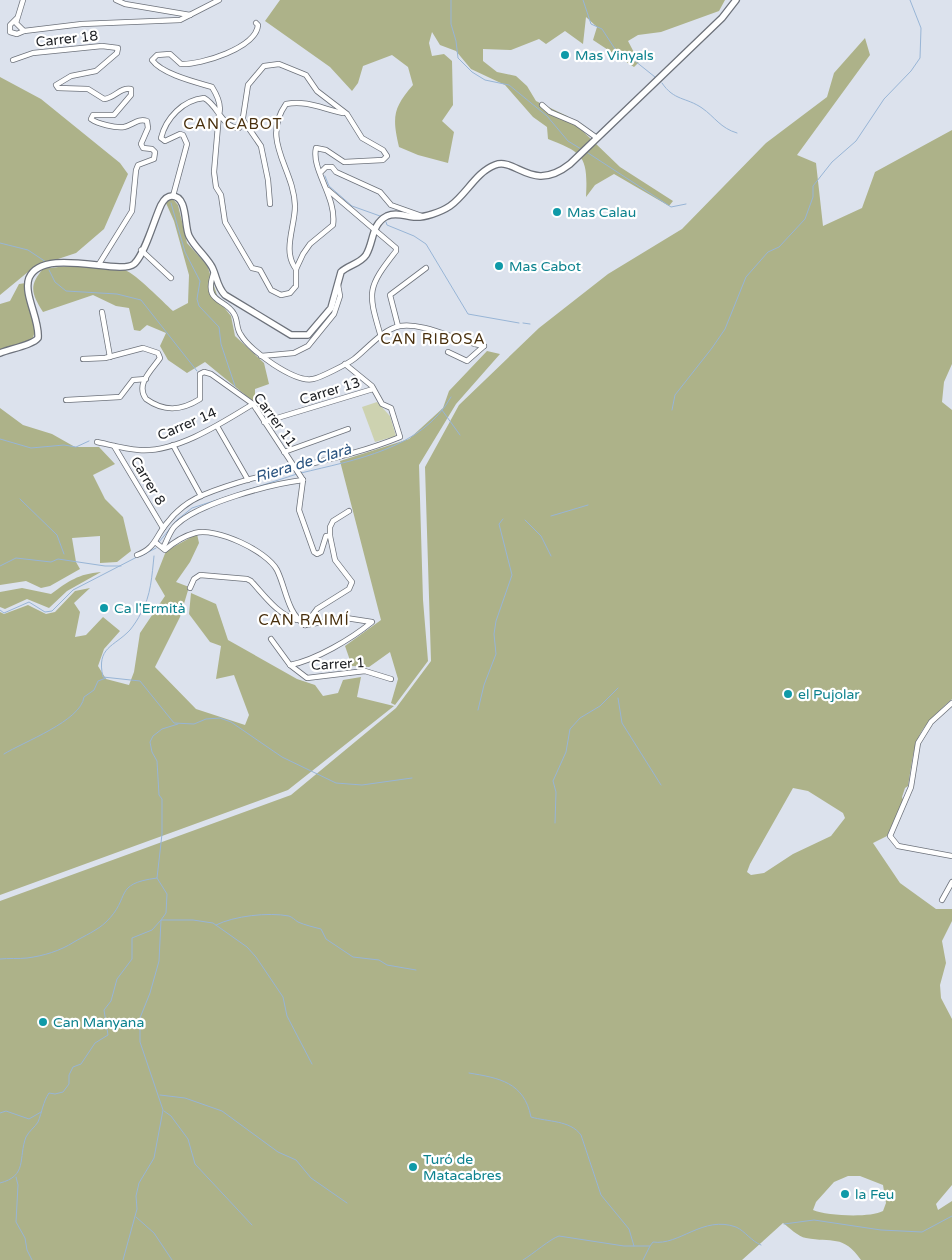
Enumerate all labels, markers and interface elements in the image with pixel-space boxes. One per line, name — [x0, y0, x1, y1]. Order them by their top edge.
street label: Carrer 18 — [35, 27, 99, 51]
place label: Mas Vinyals — [575, 47, 654, 64]
marker: Mas Vinyals — [559, 49, 571, 61]
district label: CAN CABOT — [183, 115, 283, 133]
place label: Mas Calau — [567, 204, 636, 221]
marker: Mas Calau — [551, 206, 563, 218]
place label: Mas Cabot — [509, 258, 582, 275]
marker: Mas Cabot — [493, 260, 505, 272]
district label: CAN RIBOSA — [380, 330, 486, 348]
street label: Carrer 13 — [298, 374, 362, 408]
street label: Carrer 11 — [250, 390, 300, 450]
street label: Carrer 14 — [155, 404, 219, 444]
water label: Riera de Clarà — [253, 440, 354, 486]
street label: Carrer 8 — [127, 454, 169, 509]
place label: Ca l'Ermità — [114, 600, 186, 617]
marker: Ca l'Ermità — [98, 602, 110, 614]
district label: CAN RAIMÍ — [258, 611, 350, 629]
street label: Carrer 1 — [311, 654, 365, 674]
place label: el Pujolar — [798, 686, 860, 703]
marker: el Pujolar — [782, 688, 794, 700]
place label: Can Manyana — [53, 1014, 144, 1031]
marker: Can Manyana — [37, 1016, 49, 1028]
place label: Turó de Matacabres — [423, 1151, 502, 1184]
marker: Turó de Matacabres — [407, 1161, 419, 1173]
place label: la Feu — [855, 1186, 894, 1203]
marker: la Feu — [839, 1188, 851, 1200]

